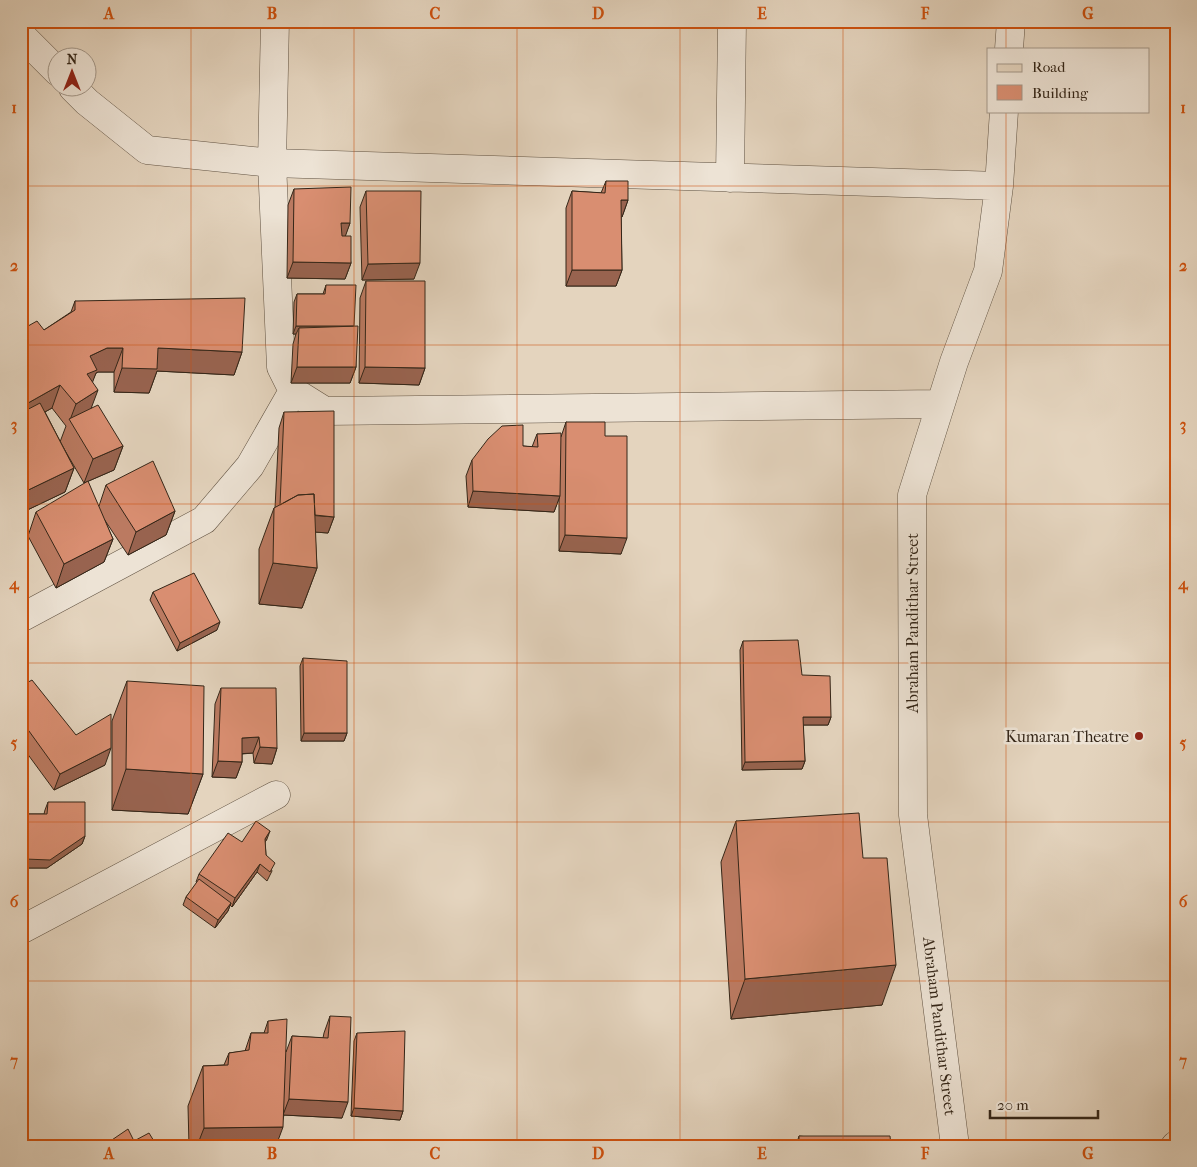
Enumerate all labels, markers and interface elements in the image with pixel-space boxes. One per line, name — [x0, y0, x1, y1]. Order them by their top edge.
text: A — [103, 4, 115, 23]
text: B — [267, 4, 277, 23]
text: C — [430, 4, 441, 23]
text: D — [592, 4, 604, 23]
text: E — [757, 4, 767, 23]
text: F — [920, 4, 930, 23]
text: G — [1082, 4, 1094, 23]
north arrow — [48, 48, 98, 98]
legend — [987, 48, 1150, 112]
text: N — [67, 51, 78, 68]
text: Road — [1032, 58, 1066, 76]
text: Building — [1032, 84, 1089, 102]
text: 1 — [11, 98, 17, 117]
text: 1 — [1180, 98, 1186, 117]
text: 2 — [10, 256, 18, 275]
text: 2 — [1179, 256, 1187, 275]
text: 3 — [11, 415, 17, 435]
text: 3 — [1180, 415, 1186, 435]
street label: Abraham Pandithar Street — [903, 533, 922, 714]
text: 4 — [8, 574, 20, 594]
text: 4 — [1177, 574, 1189, 594]
place label: Kumaran Theatre — [1005, 727, 1129, 746]
marker: Kumaran Theatre — [1133, 730, 1145, 742]
text: 5 — [11, 733, 18, 752]
text: 5 — [1180, 733, 1187, 752]
text: 6 — [10, 892, 19, 911]
text: 6 — [1179, 892, 1188, 911]
street label: Abraham Pandithar Street — [919, 935, 960, 1117]
text: 7 — [9, 1051, 18, 1070]
text: 7 — [1178, 1051, 1187, 1070]
scale bar — [990, 1087, 1097, 1119]
text: 20 m — [997, 1096, 1029, 1114]
text: A — [103, 1144, 115, 1163]
text: B — [267, 1144, 277, 1163]
text: C — [430, 1144, 441, 1163]
text: D — [592, 1144, 604, 1163]
text: E — [757, 1144, 767, 1163]
text: F — [920, 1144, 930, 1163]
text: G — [1082, 1144, 1094, 1163]

